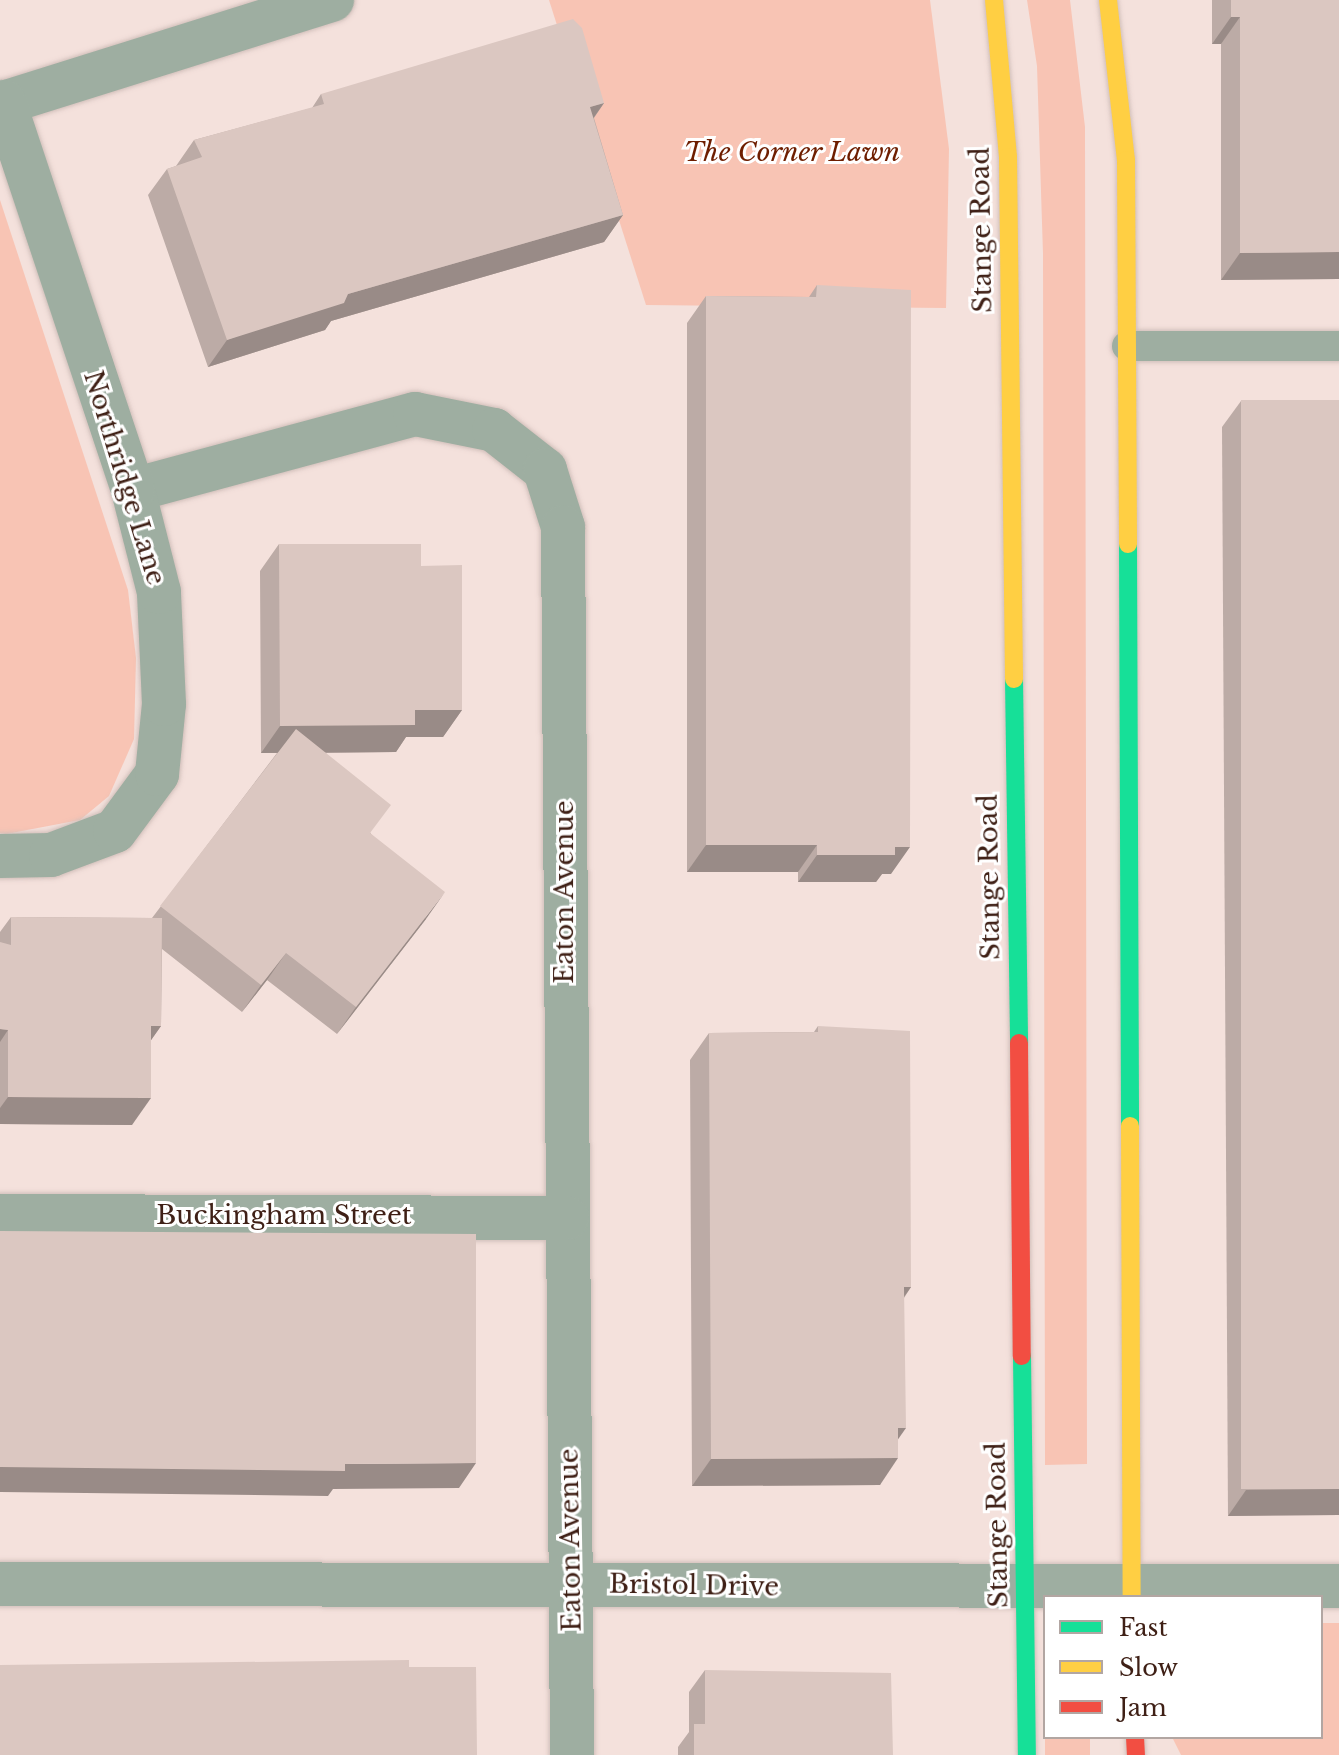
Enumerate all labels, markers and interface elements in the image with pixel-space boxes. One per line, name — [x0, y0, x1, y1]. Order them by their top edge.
park label: The Corner Lawn — [684, 137, 900, 169]
street label: Stange Road — [965, 147, 999, 313]
street label: Northridge Lane — [77, 367, 171, 589]
street label: Stange Road — [973, 794, 1007, 960]
street label: Eaton Avenue — [549, 800, 581, 984]
street label: Buckingham Street — [156, 1200, 412, 1232]
street label: Stange Road — [981, 1442, 1015, 1608]
street label: Eaton Avenue — [554, 1447, 588, 1633]
street label: Bristol Drive — [609, 1569, 779, 1603]
legend — [1043, 1595, 1323, 1739]
text: Fast — [1119, 1613, 1167, 1642]
text: Slow — [1119, 1653, 1178, 1682]
text: Jam — [1119, 1693, 1167, 1722]

